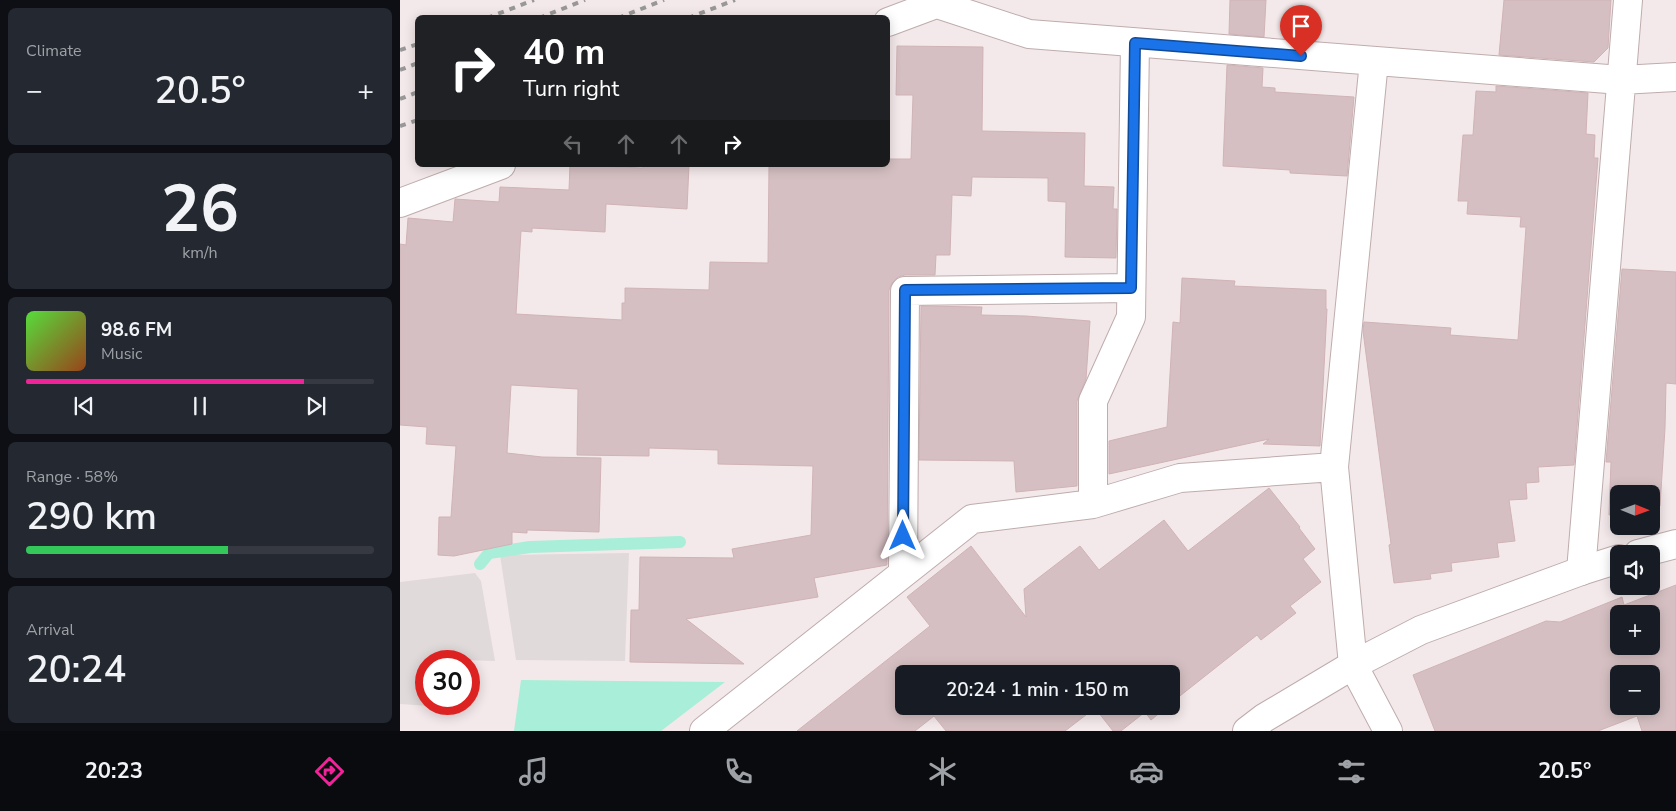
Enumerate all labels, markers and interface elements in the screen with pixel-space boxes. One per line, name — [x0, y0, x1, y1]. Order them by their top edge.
pin — [1280, 5, 1322, 56]
icon: arrive — [1287, 12, 1315, 40]
text: 40 m — [523, 29, 605, 76]
icon: right — [440, 35, 505, 100]
text: Climate — [26, 40, 81, 62]
text: 20.5° — [154, 65, 246, 116]
text: − — [26, 72, 43, 110]
text: + — [357, 72, 374, 110]
text: Turn right — [523, 74, 619, 104]
icon: left — [559, 130, 587, 158]
icon: ahead — [612, 130, 640, 158]
icon: ahead — [665, 130, 693, 158]
icon: right — [718, 130, 746, 158]
text: 26 — [161, 165, 239, 254]
text: km/h — [182, 242, 218, 264]
text: 98.6 FM — [101, 317, 172, 343]
text: Music — [101, 343, 142, 365]
icon: previous — [70, 392, 98, 420]
icon: pause — [186, 392, 214, 420]
icon: next — [302, 392, 330, 420]
text: Range · 58% — [26, 466, 118, 488]
north arrow — [1610, 485, 1660, 535]
map controls — [1610, 485, 1660, 715]
text: 290 km — [26, 491, 157, 542]
position arrow — [876, 509, 928, 561]
button: sound — [1610, 545, 1660, 595]
button: + — [1610, 605, 1660, 655]
text: Arrival — [26, 619, 74, 641]
text: 20:24 — [26, 644, 126, 695]
speed limit sign: 30 — [415, 650, 480, 715]
button: − — [1610, 665, 1660, 715]
text: 20:24 · 1 min · 150 m — [946, 677, 1129, 703]
icon: directions — [312, 754, 347, 789]
icon: music — [516, 754, 551, 789]
icon: phone — [721, 754, 756, 789]
icon: climate — [925, 754, 960, 789]
icon: car — [1129, 754, 1164, 789]
icon: filters — [1334, 754, 1369, 789]
text: 20:23 — [85, 756, 143, 786]
text: 20.5° — [1538, 756, 1591, 786]

